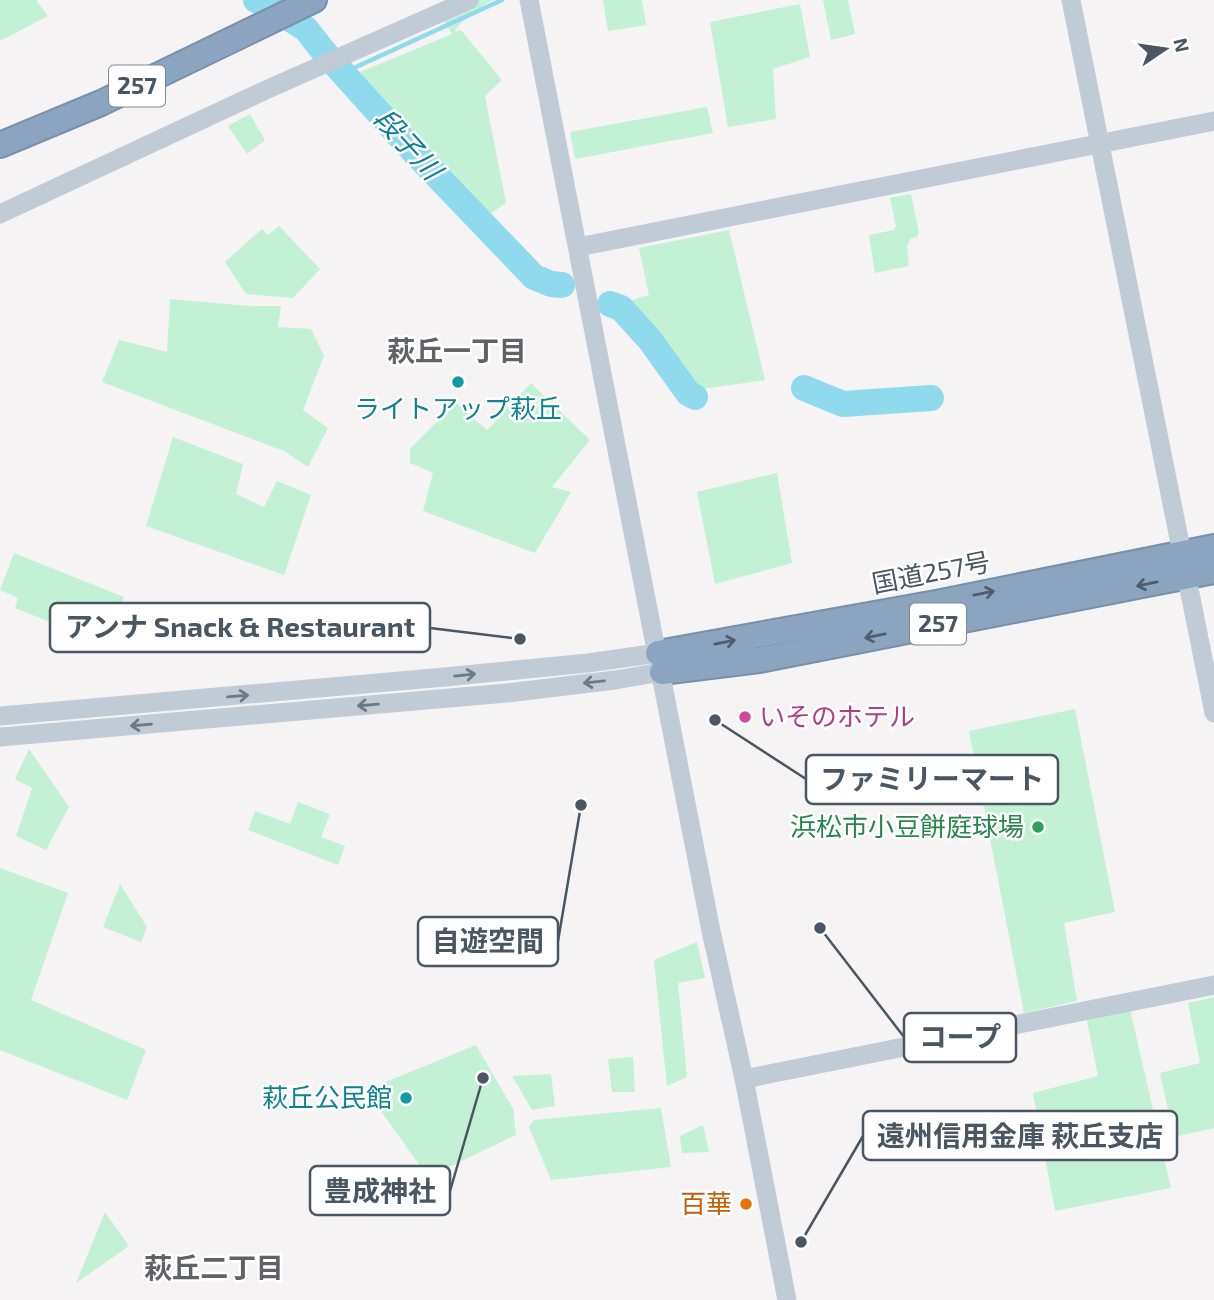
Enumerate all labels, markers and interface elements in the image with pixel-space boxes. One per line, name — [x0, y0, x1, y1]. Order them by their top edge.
north arrow — [1130, 14, 1200, 84]
text: N — [1169, 36, 1195, 54]
road number: 257 — [109, 66, 165, 106]
water label: 段子川 — [368, 101, 451, 188]
district label: 萩丘一丁目 — [387, 333, 527, 367]
marker: ライトアップ萩丘 — [450, 374, 466, 390]
place label: ライトアップ萩丘 — [354, 392, 562, 423]
street label: 国道257号 — [869, 545, 993, 598]
one-way arrow — [1136, 578, 1159, 592]
one-way arrow — [972, 586, 995, 600]
callout: アンナ Snack & Restaurant — [50, 603, 430, 652]
road number: 257 — [910, 604, 966, 644]
text: アンナ Snack & Restaurant — [65, 609, 415, 643]
one-way arrow — [864, 630, 887, 644]
one-way arrow — [713, 635, 736, 648]
one-way arrow — [453, 668, 476, 681]
one-way arrow — [584, 676, 606, 689]
one-way arrow — [227, 689, 249, 702]
one-way arrow — [357, 699, 380, 712]
place label: いそのホテル — [759, 700, 915, 731]
marker: いそのホテル — [737, 709, 753, 725]
one-way arrow — [131, 719, 153, 732]
callout: ファミリーマート — [806, 755, 1058, 804]
text: ファミリーマート — [820, 761, 1044, 795]
place label: 浜松市小豆餅庭球場 — [790, 810, 1024, 841]
marker: 浜松市小豆餅庭球場 — [1030, 819, 1046, 835]
callout: 自遊空間 — [418, 917, 558, 966]
text: 自遊空間 — [432, 923, 544, 957]
callout: コープ — [904, 1013, 1016, 1062]
text: コープ — [919, 1019, 1001, 1053]
place label: 萩丘公民館 — [262, 1081, 392, 1112]
marker: 萩丘公民館 — [398, 1090, 414, 1106]
callout: 遠州信用金庫 萩丘支店 — [863, 1111, 1177, 1160]
text: 遠州信用金庫 萩丘支店 — [877, 1118, 1163, 1152]
callout: 豊成神社 — [310, 1166, 450, 1215]
text: 豊成神社 — [324, 1173, 436, 1207]
place label: 百華 — [680, 1187, 732, 1218]
marker: 百華 — [738, 1196, 754, 1212]
district label: 萩丘二丁目 — [144, 1250, 284, 1284]

